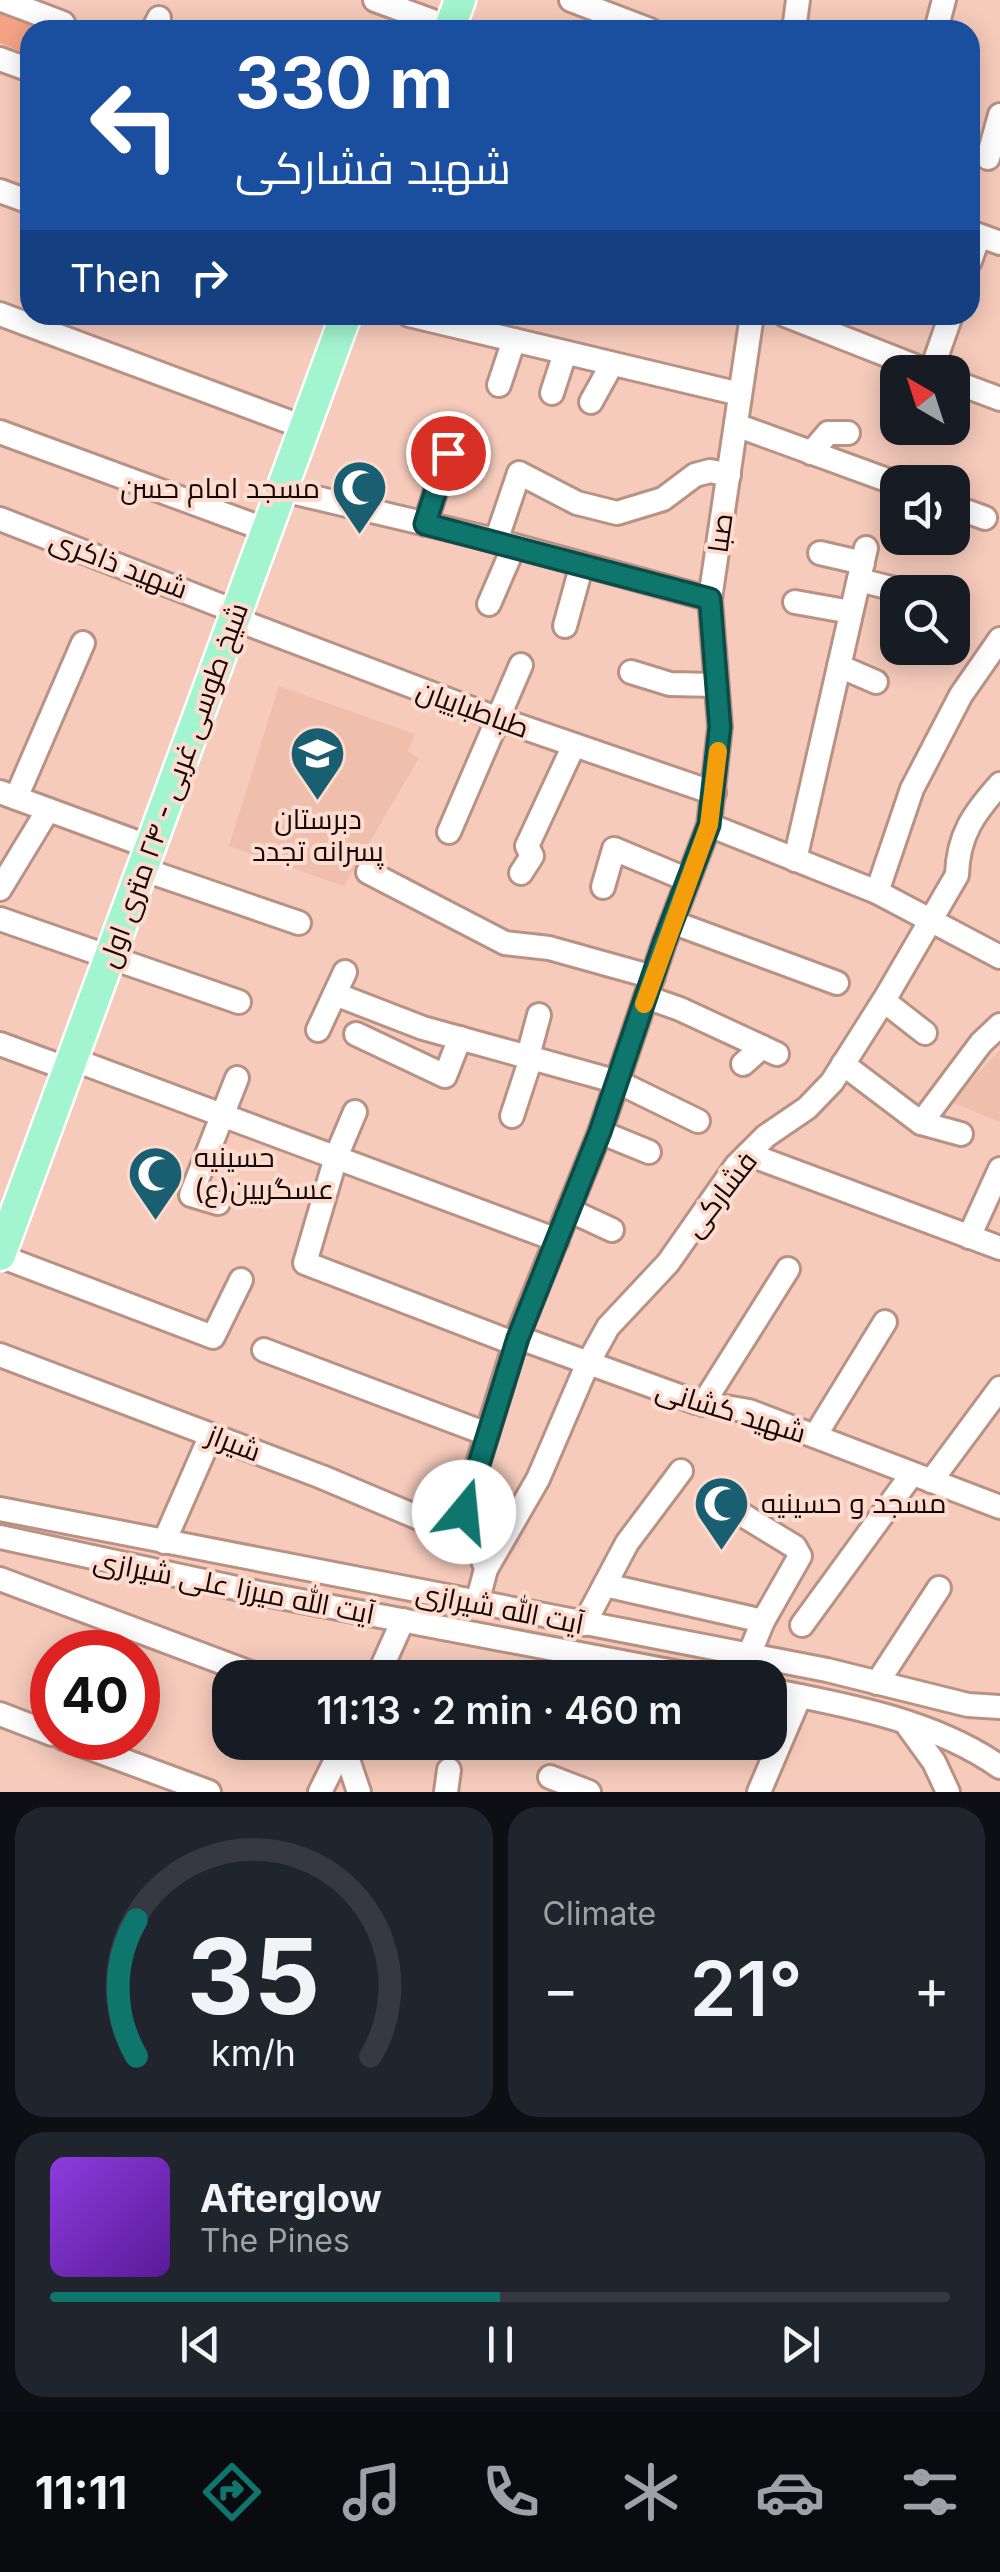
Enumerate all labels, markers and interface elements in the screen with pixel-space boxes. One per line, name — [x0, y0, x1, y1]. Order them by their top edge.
text: 330 m — [235, 40, 453, 125]
icon: left — [70, 60, 200, 190]
text: شهید فشارکی — [235, 140, 511, 195]
icon: right — [182, 250, 237, 305]
text: Then — [70, 255, 162, 301]
north arrow — [880, 355, 970, 445]
map controls — [880, 355, 970, 665]
pin — [406, 411, 491, 496]
icon: arrive — [421, 426, 476, 481]
mosque icon: مسجد امام حسن — [329, 458, 389, 537]
button: sound — [880, 465, 970, 555]
place label: مسجد امام حسن — [120, 471, 320, 508]
street label: صبا — [700, 511, 740, 555]
street label: شهید ذاکری — [45, 522, 193, 606]
button: search — [880, 575, 970, 665]
street label: شیخ طوسی غربی - ۲۴ متری اول — [91, 598, 257, 973]
street label: طباطباییان — [412, 673, 534, 745]
school or university icon: دبرستان پسرانه تجدد — [288, 723, 348, 802]
place label: دبرستان پسرانه تجدد — [252, 802, 384, 870]
place label: حسینیه عسگریین(ع) — [194, 1140, 334, 1208]
mosque icon: حسینیه عسگریین(ع) — [125, 1143, 185, 1222]
street label: فشارکی — [676, 1145, 764, 1243]
street label: شهید کشانی — [652, 1372, 810, 1450]
street label: شیراز — [201, 1417, 266, 1469]
position arrow — [412, 1460, 516, 1564]
mosque icon: مسجد و حسینیه — [692, 1473, 752, 1552]
place label: مسجد و حسینیه — [761, 1486, 946, 1520]
street label: آیت الله میرزا علی شیرازی — [91, 1542, 378, 1631]
street label: آیت الله شیرازی — [413, 1574, 588, 1641]
speed limit sign: 40 — [30, 1630, 160, 1760]
text: 11:13 · 2 min · 460 m — [316, 1687, 683, 1733]
text: Climate — [543, 1894, 656, 1933]
text: 35 — [187, 1913, 321, 2039]
text: 21° — [690, 1943, 803, 2034]
text: − — [543, 1956, 579, 2022]
text: + — [914, 1956, 950, 2022]
text: km/h — [211, 2031, 296, 2075]
text: Afterglow — [200, 2175, 382, 2221]
text: The Pines — [200, 2221, 350, 2260]
icon: previous — [173, 2317, 228, 2372]
icon: pause — [473, 2317, 528, 2372]
icon: next — [773, 2317, 828, 2372]
icon: directions — [197, 2457, 267, 2527]
icon: music — [337, 2457, 407, 2527]
icon: phone — [476, 2457, 546, 2527]
icon: climate — [616, 2457, 686, 2527]
icon: car — [755, 2457, 825, 2527]
icon: filters — [895, 2457, 965, 2527]
text: 11:11 — [35, 2465, 127, 2520]

